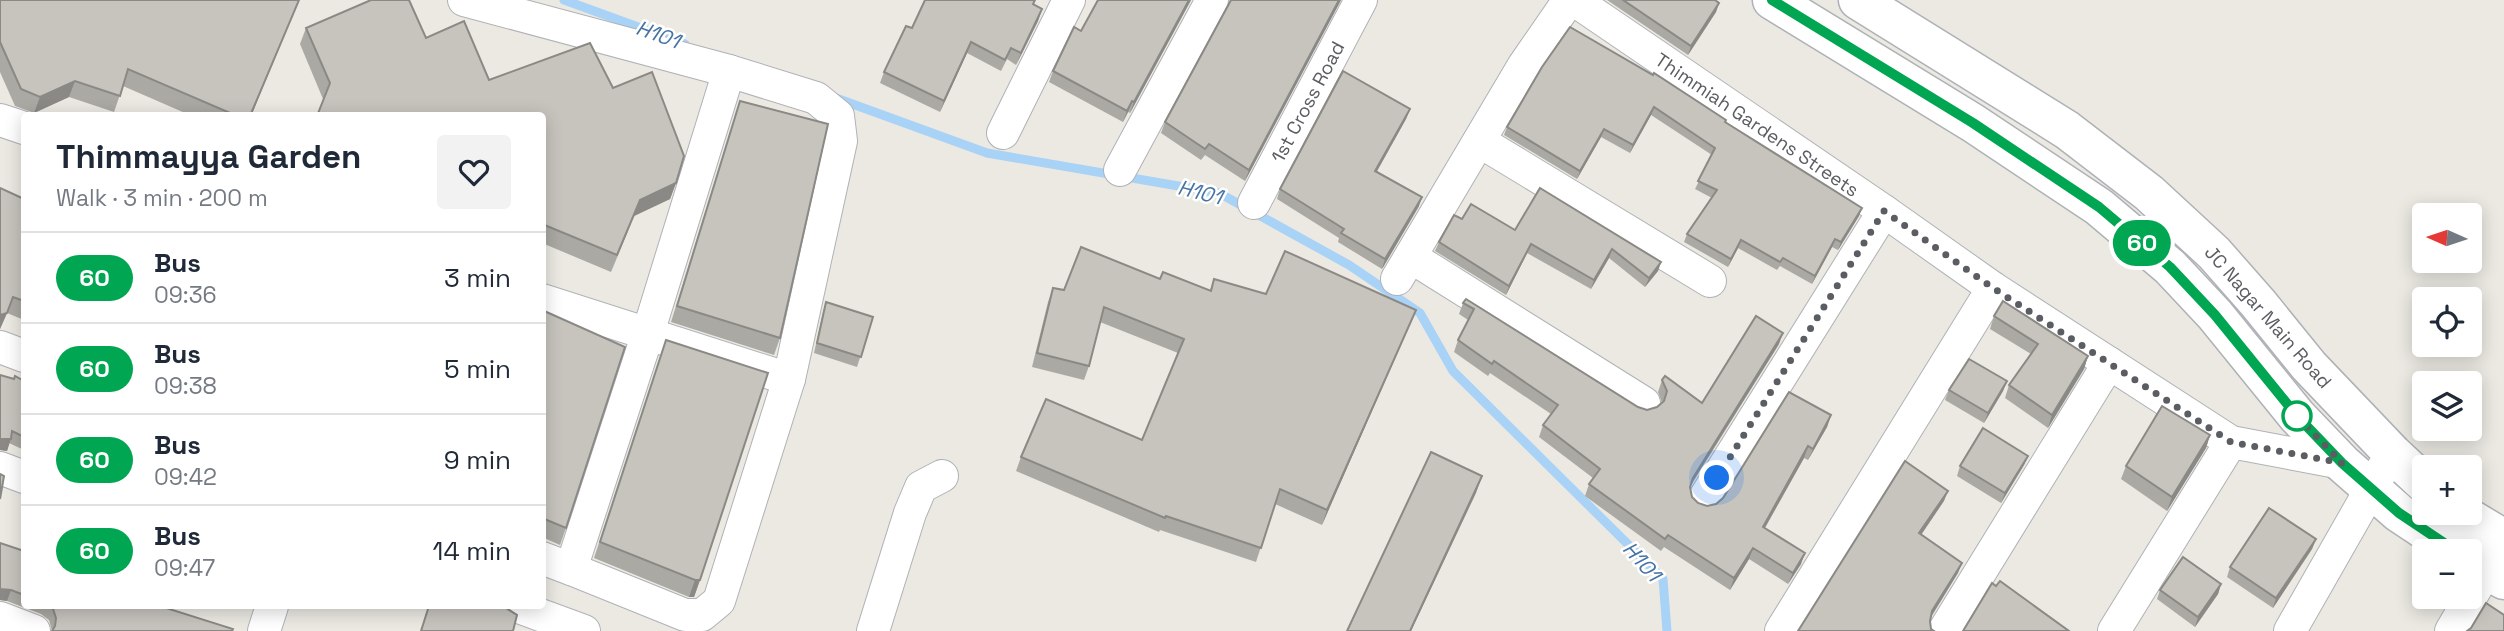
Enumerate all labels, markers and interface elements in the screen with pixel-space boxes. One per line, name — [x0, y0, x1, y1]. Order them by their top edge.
water label: H101 — [632, 14, 686, 55]
street label: 1st Cross Road — [1266, 37, 1350, 167]
street label: Thimmiah Gardens Streets — [1650, 47, 1864, 203]
button: heart — [437, 135, 511, 209]
text: Thimmayya Garden — [56, 136, 361, 178]
water label: H101 — [1175, 173, 1227, 211]
text: Walk · 3 min · 200 m — [56, 183, 268, 213]
north arrow — [2412, 203, 2482, 273]
map controls — [2412, 203, 2482, 609]
line badge: 60 — [2110, 220, 2174, 266]
text: 60 — [2127, 227, 2157, 258]
street label: JC Nagar Main Road — [2199, 240, 2337, 394]
text: Bus — [154, 246, 201, 280]
text: 3 min — [444, 261, 511, 295]
text: 60 — [79, 262, 110, 293]
text: 09:36 — [154, 280, 217, 310]
button: locate — [2412, 287, 2482, 357]
text: Bus — [154, 337, 201, 371]
text: 5 min — [444, 352, 511, 386]
text: 60 — [79, 353, 110, 384]
text: 09:38 — [154, 371, 217, 401]
button: layers — [2412, 371, 2482, 441]
unlabelled marker — [2282, 401, 2312, 431]
text: Bus — [154, 428, 201, 462]
text: 9 min — [444, 443, 511, 477]
text: 60 — [79, 444, 110, 475]
button: + — [2412, 455, 2482, 525]
your location — [1699, 460, 1734, 495]
text: 09:42 — [154, 462, 217, 492]
text: Bus — [154, 519, 201, 553]
text: 14 min — [433, 534, 511, 568]
text: 60 — [79, 535, 110, 566]
water label: H101 — [1617, 535, 1669, 588]
button: − — [2412, 539, 2482, 609]
text: 09:47 — [154, 553, 215, 583]

